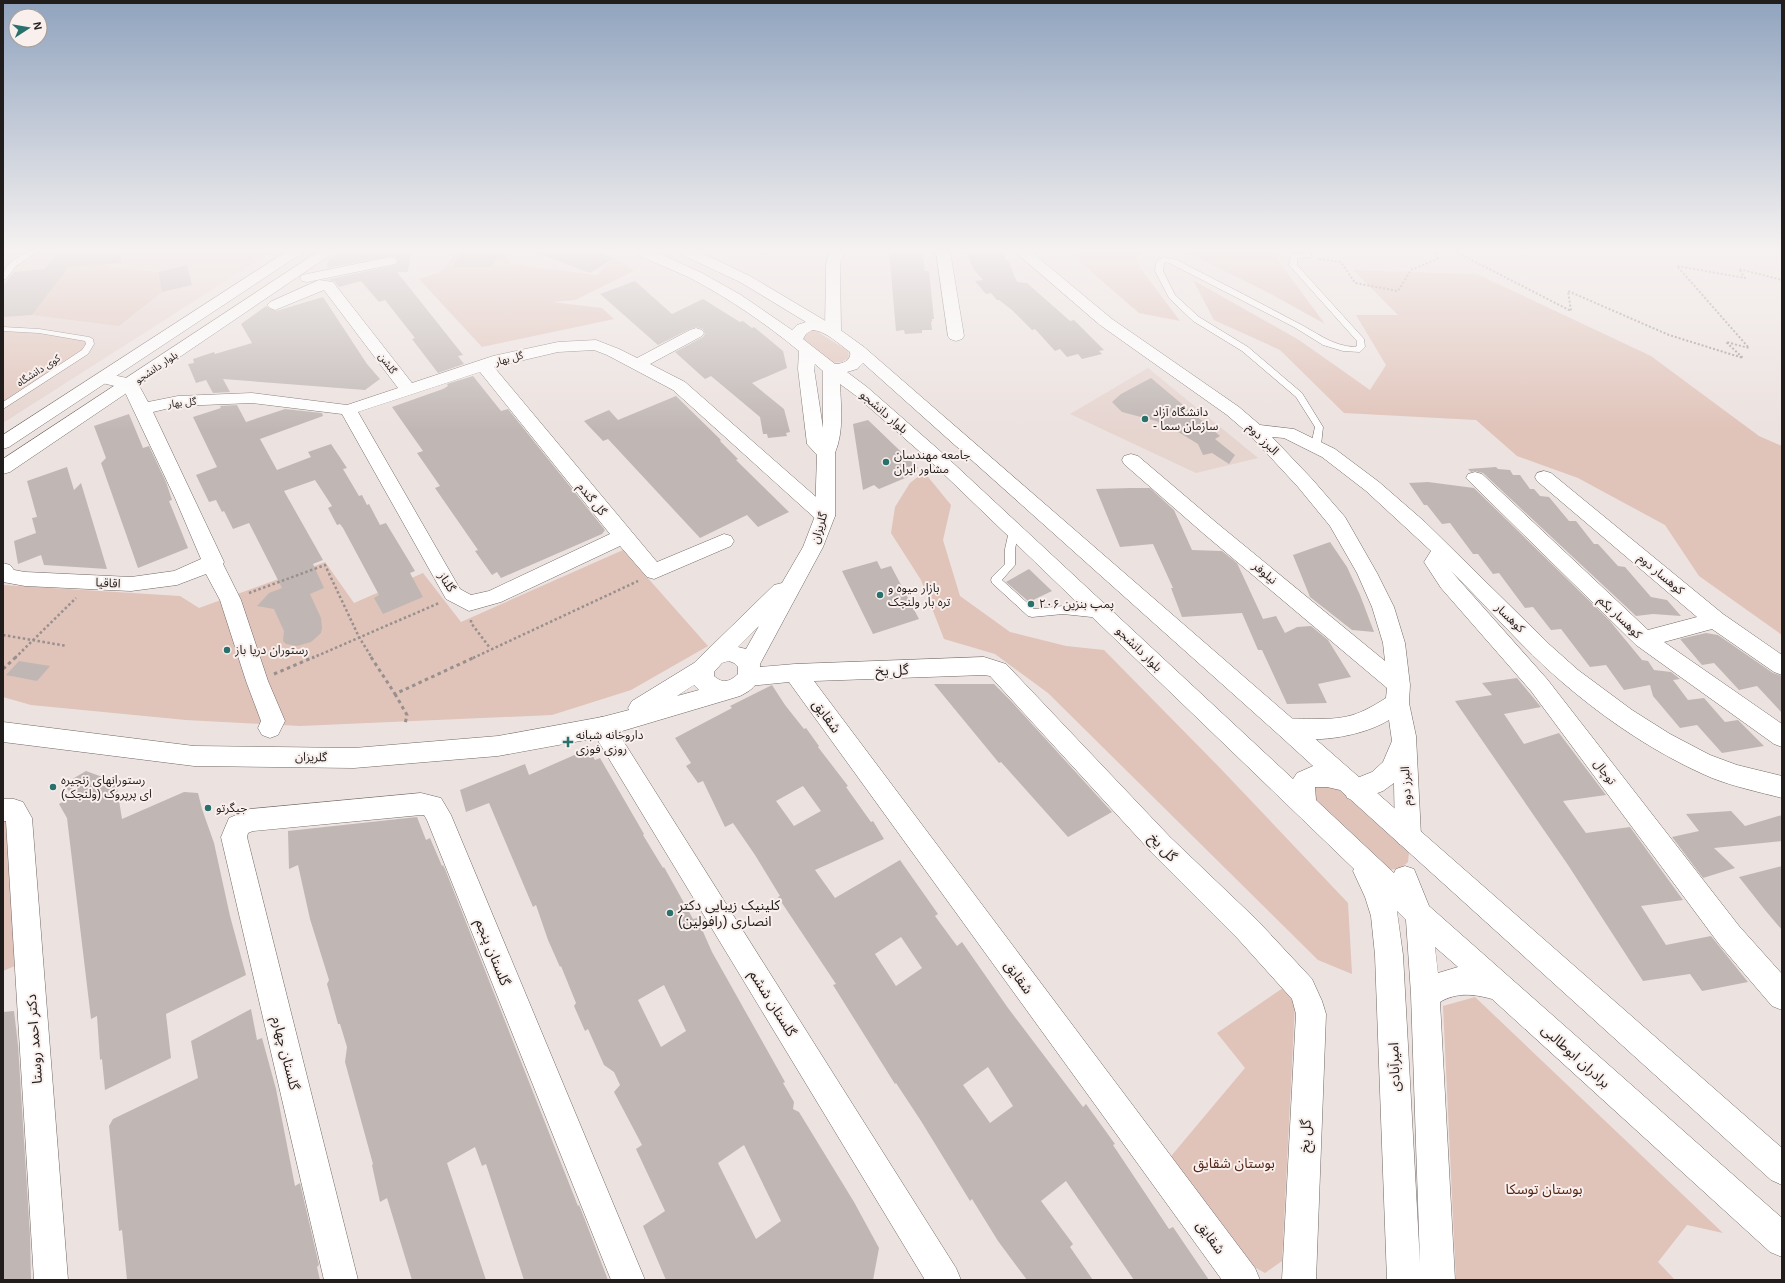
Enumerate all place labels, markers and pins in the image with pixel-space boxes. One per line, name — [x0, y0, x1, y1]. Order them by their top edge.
place label: دانشگاه آزاد - سازمان سما — [1153, 405, 1218, 433]
marker: دانشگاه آزاد - سازمان سما — [1140, 414, 1150, 424]
place label: جامعه مهندسان مشاور ایران — [894, 448, 970, 476]
marker: جامعه مهندسان مشاور ایران — [881, 457, 891, 467]
place label: بازار میوه و تره بار ولنجک — [888, 581, 951, 609]
marker: بازار میوه و تره بار ولنجک — [875, 590, 885, 600]
place label: پمپ بنزین ۲۰۶ — [1039, 597, 1114, 612]
marker: پمپ بنزین ۲۰۶ — [1026, 599, 1036, 609]
place label: رستوران دریا باز — [234, 643, 308, 657]
marker: رستوران دریا باز — [222, 645, 232, 655]
place label: داروخانه شبانه روزی فوزی — [576, 728, 644, 756]
marker: داروخانه شبانه روزی فوزی — [563, 737, 573, 747]
place label: رستورانهای زنجیره ای پرپروک (ولنجک) — [61, 773, 152, 802]
marker: رستورانهای زنجیره ای پرپروک (ولنجک) — [48, 782, 58, 792]
place label: جیگرتو — [216, 801, 247, 815]
marker: جیگرتو — [203, 803, 213, 813]
place label: کلینیک زیبایی دکتر انصاری (رافولین) — [677, 897, 780, 930]
marker: کلینیک زیبایی دکتر انصاری (رافولین) — [665, 908, 675, 918]

